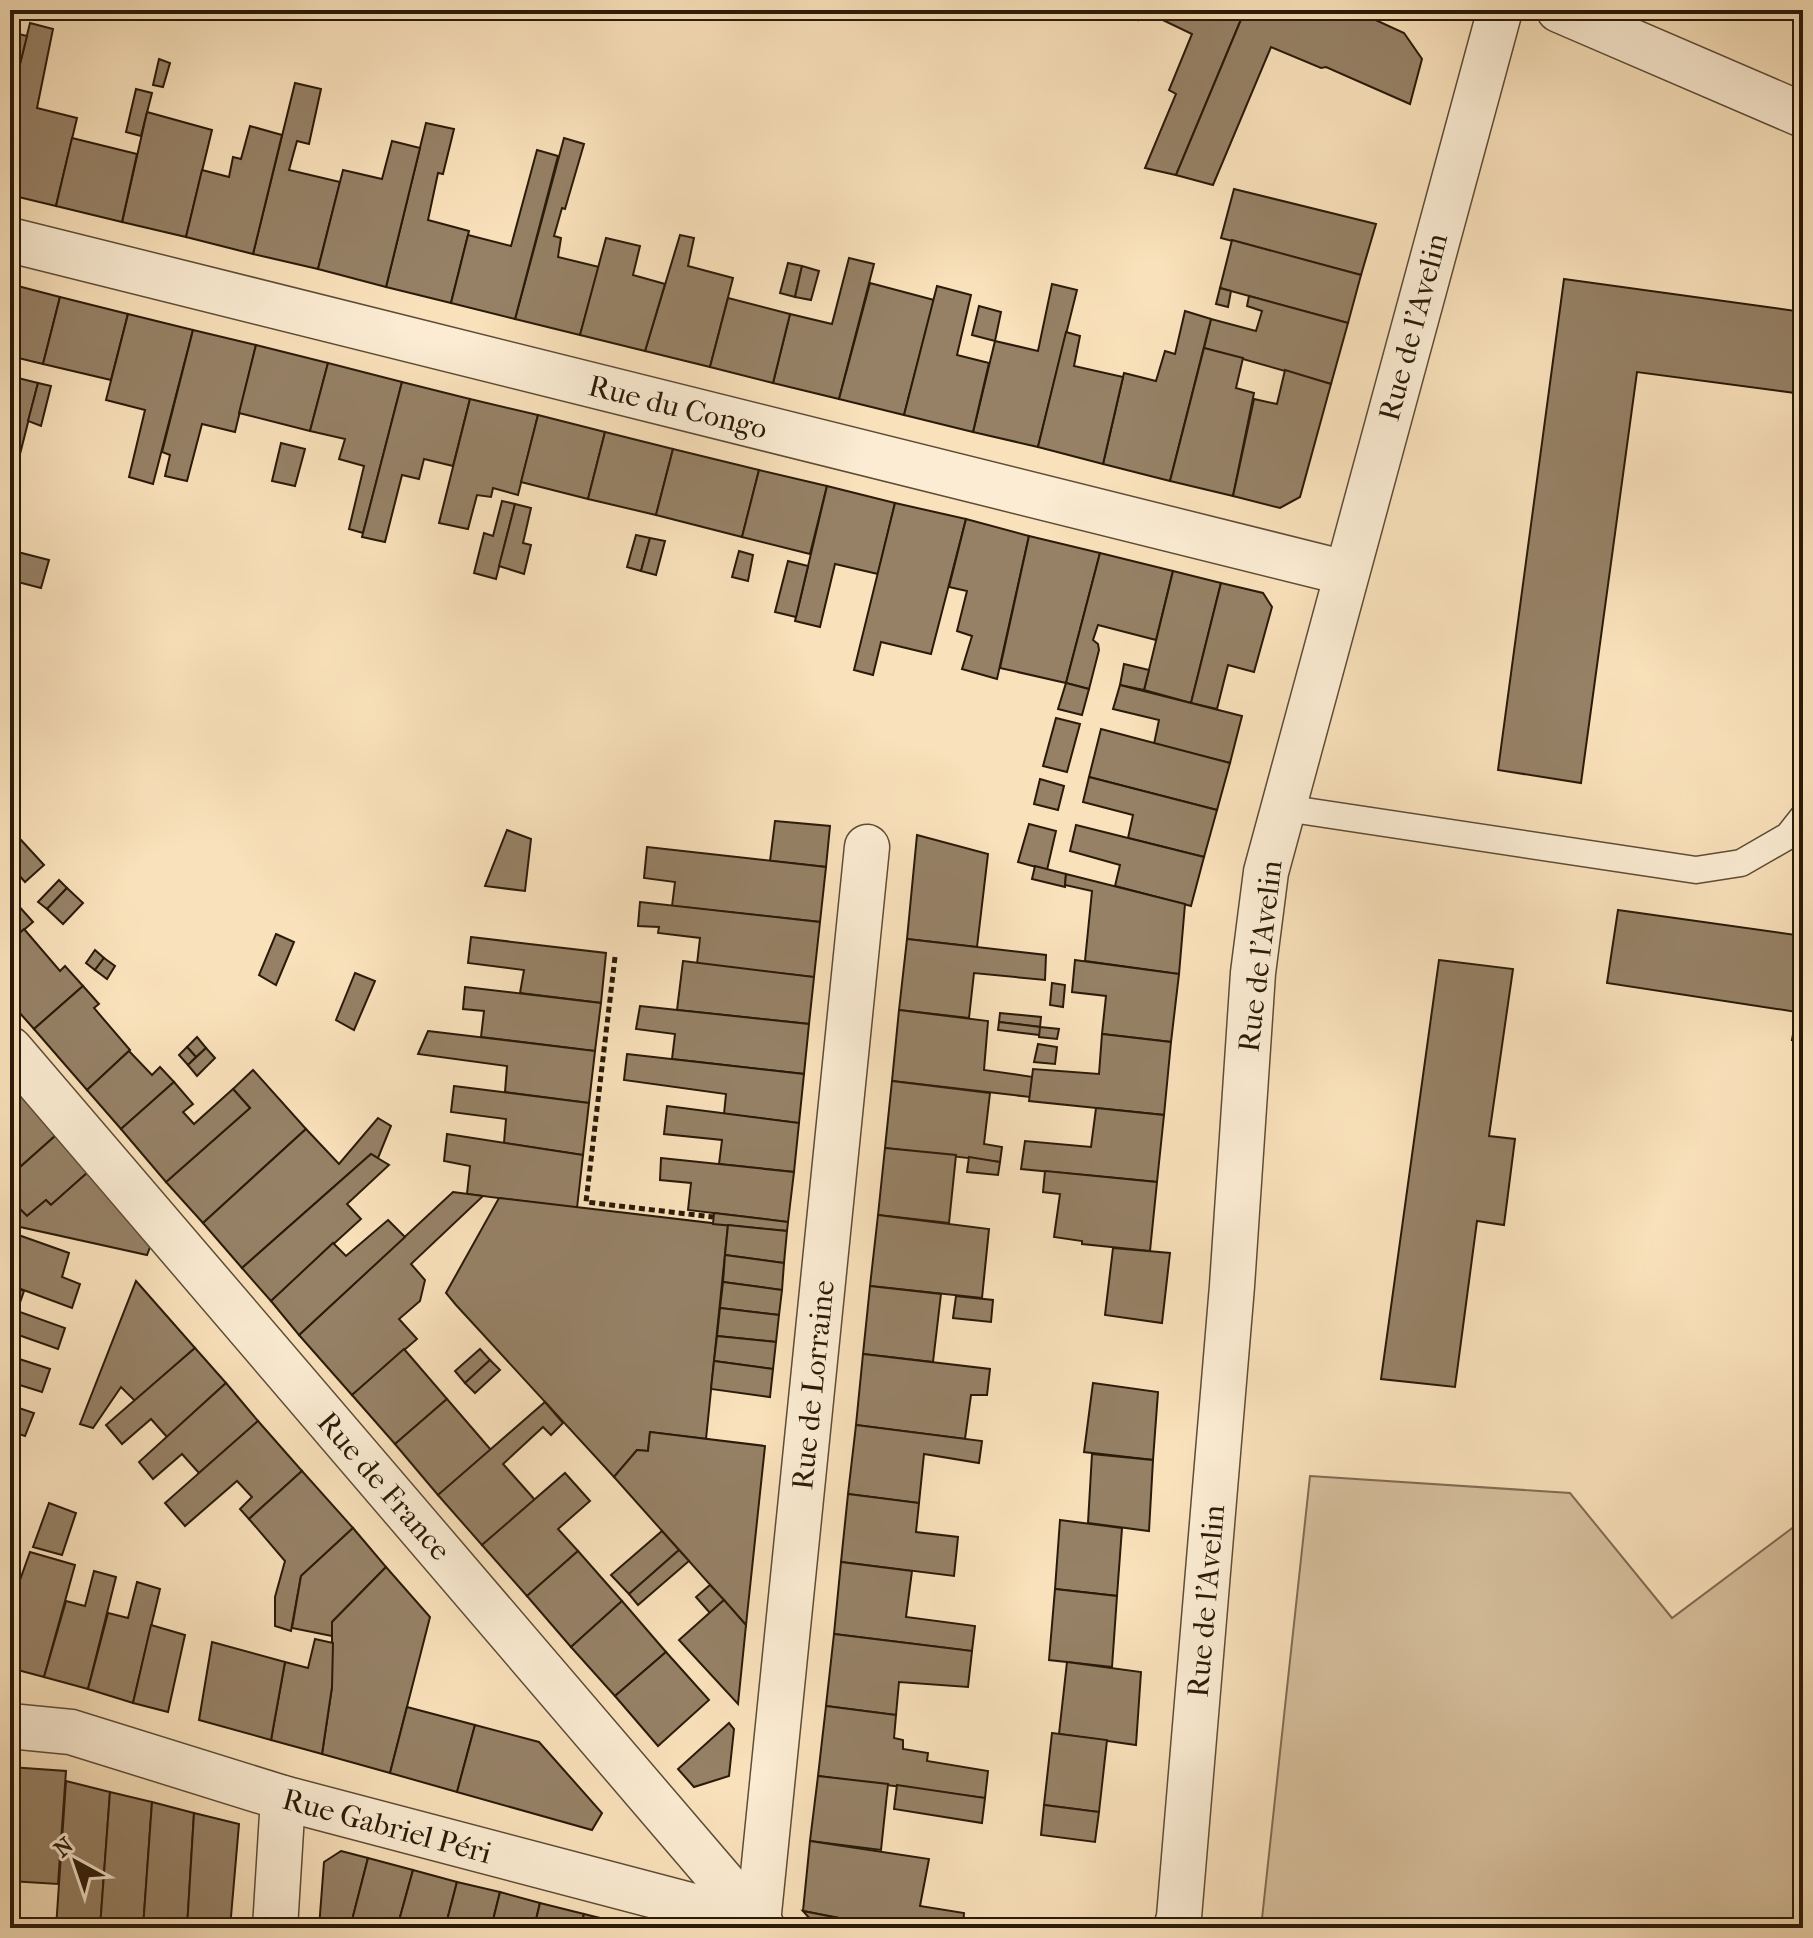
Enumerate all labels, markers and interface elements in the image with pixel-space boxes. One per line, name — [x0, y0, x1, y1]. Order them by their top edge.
street label: Rue de l'Avelin — [1372, 229, 1456, 425]
street label: Rue du Congo — [585, 368, 771, 447]
street label: Rue de l'Avelin — [1231, 858, 1290, 1054]
street label: Rue de Lorraine — [785, 1278, 842, 1492]
street label: Rue de France — [310, 1405, 458, 1568]
street label: Rue de l'Avelin — [1181, 1503, 1232, 1699]
street label: Rue Gabriel Péri — [279, 1782, 495, 1871]
north arrow — [36, 1822, 116, 1902]
text: N — [49, 1832, 79, 1863]

